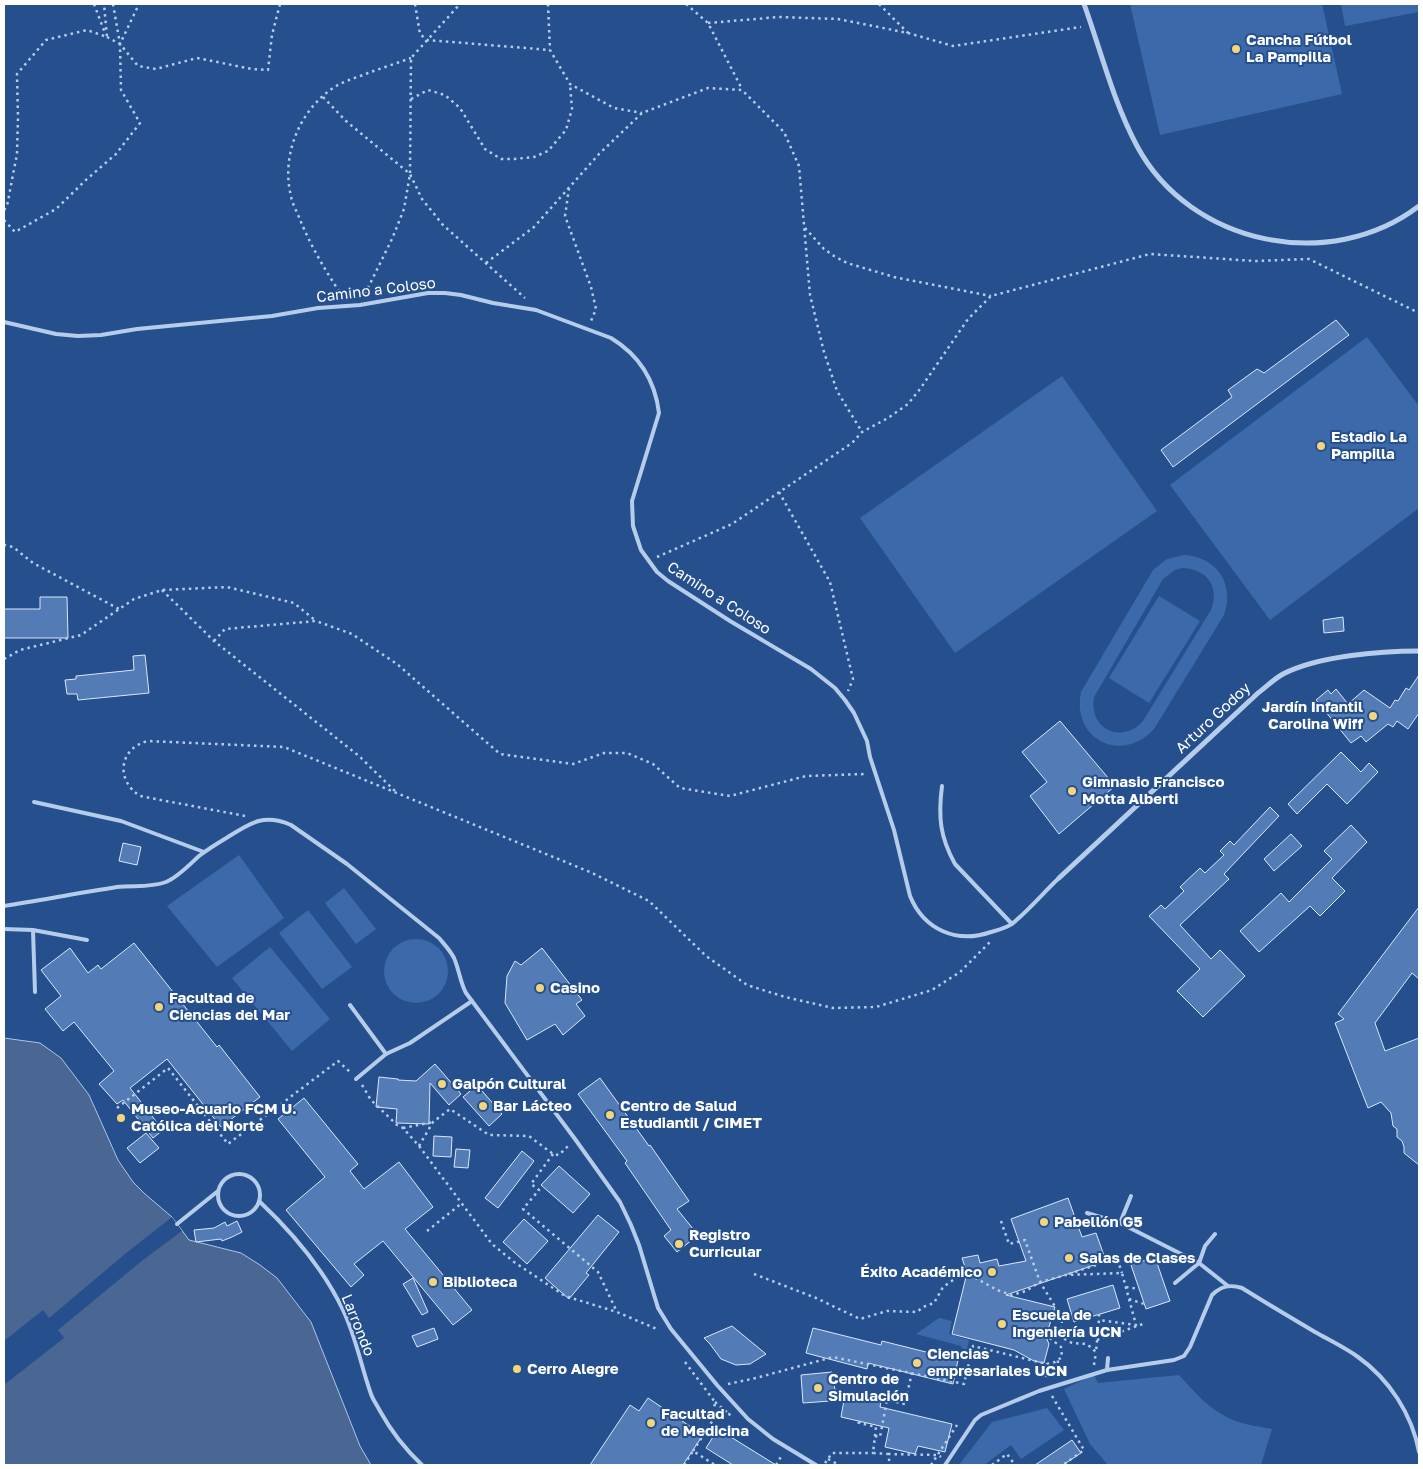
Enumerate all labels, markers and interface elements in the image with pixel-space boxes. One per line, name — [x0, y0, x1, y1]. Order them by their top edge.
place label: Cancha Fútbol La Pampilla — [1246, 30, 1352, 65]
marker: Cancha Fútbol La Pampilla — [1230, 43, 1242, 55]
street label: Camino a Coloso — [315, 273, 437, 305]
place label: Estadio La Pampilla — [1331, 427, 1407, 462]
marker: Estadio La Pampilla — [1315, 440, 1327, 452]
street label: Camino a Coloso — [664, 557, 775, 637]
street label: Arturo Godoy — [1171, 678, 1254, 756]
place label: Jardín Infantil Carolina Wiff — [1262, 697, 1364, 732]
marker: Jardín Infantil Carolina Wiff — [1367, 710, 1379, 722]
place label: Gimnasio Francisco Motta Alberti — [1082, 772, 1224, 807]
marker: Gimnasio Francisco Motta Alberti — [1066, 785, 1078, 797]
place label: Casino — [550, 978, 600, 996]
marker: Casino — [534, 982, 546, 994]
place label: Facultad de Ciencias del Mar — [169, 988, 290, 1023]
marker: Facultad de Ciencias del Mar — [153, 1001, 165, 1013]
place label: Galpón Cultural — [452, 1074, 566, 1092]
marker: Galpón Cultural — [436, 1078, 448, 1090]
place label: Bar Lácteo — [493, 1096, 572, 1114]
place label: Centro de Salud Estudiantil / CIMET — [620, 1096, 762, 1131]
place label: Museo-Acuario FCM U. Católica del Norte — [131, 1099, 297, 1134]
marker: Bar Lácteo — [477, 1100, 489, 1112]
marker: Centro de Salud Estudiantil / CIMET — [604, 1109, 616, 1121]
marker: Museo-Acuario FCM U. Católica del Norte — [115, 1112, 127, 1124]
place label: Pabellón G5 — [1054, 1212, 1143, 1230]
marker: Pabellón G5 — [1038, 1216, 1050, 1228]
place label: Registro Curricular — [689, 1225, 762, 1260]
marker: Registro Curricular — [673, 1238, 685, 1250]
place label: Salas de Clases — [1079, 1248, 1195, 1266]
marker: Salas de Clases — [1063, 1252, 1075, 1264]
place label: Éxito Académico — [860, 1262, 982, 1280]
marker: Éxito Académico — [986, 1266, 998, 1278]
place label: Biblioteca — [443, 1272, 517, 1290]
marker: Biblioteca — [427, 1276, 439, 1288]
street label: Larrondo — [338, 1291, 379, 1358]
place label: Escuela de Ingeniería UCN — [1012, 1305, 1122, 1340]
marker: Escuela de Ingeniería UCN — [996, 1318, 1008, 1330]
place label: Ciencias empresariales UCN — [927, 1344, 1067, 1379]
marker: Ciencias empresariales UCN — [911, 1357, 923, 1369]
place label: Cerro Alegre — [527, 1359, 619, 1377]
marker: Cerro Alegre — [511, 1363, 523, 1375]
place label: Centro de Simulación — [828, 1369, 909, 1404]
marker: Centro de Simulación — [812, 1382, 824, 1394]
place label: Facultad de Medicina — [661, 1404, 749, 1439]
marker: Facultad de Medicina — [645, 1417, 657, 1429]

